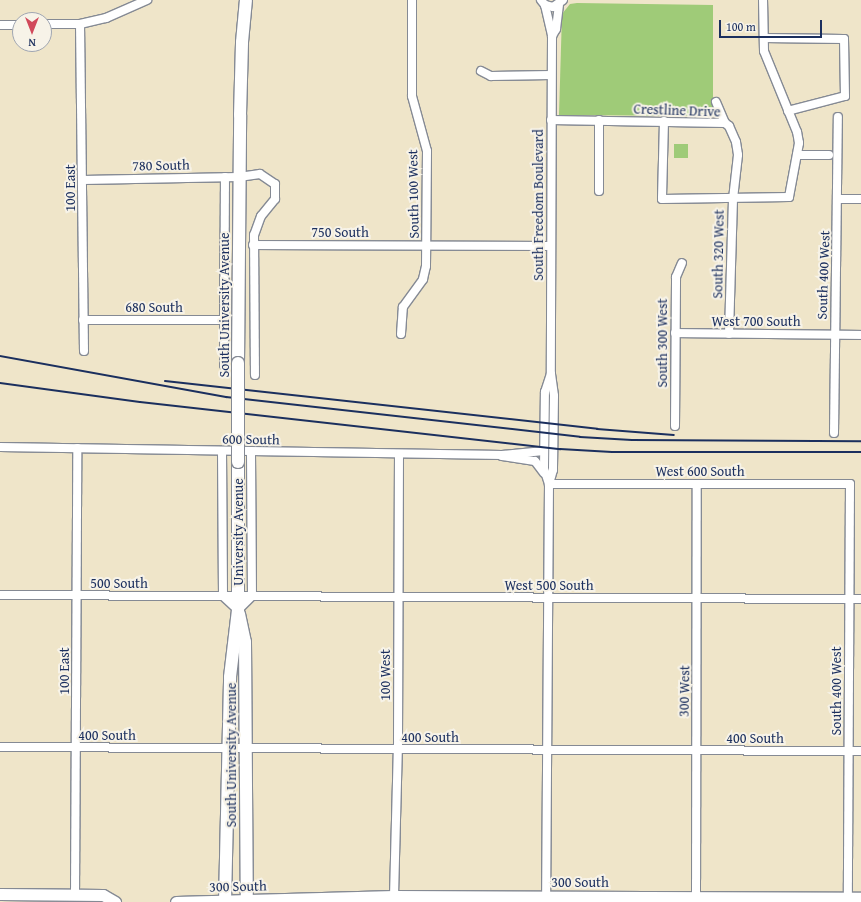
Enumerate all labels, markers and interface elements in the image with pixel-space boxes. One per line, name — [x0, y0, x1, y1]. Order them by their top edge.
north arrow — [12, 12, 52, 52]
scale bar — [721, 12, 824, 38]
text: 100 m — [726, 18, 756, 35]
text: N — [28, 35, 36, 51]
street label: Crestline Drive — [633, 100, 721, 120]
street label: South Freedom Boulevard — [530, 129, 546, 281]
street label: South 100 West — [404, 149, 422, 239]
street label: 780 South — [132, 156, 190, 174]
street label: 100 East — [62, 164, 78, 212]
street label: South 320 West — [709, 209, 727, 299]
street label: 750 South — [311, 224, 369, 240]
street label: South 400 West — [813, 230, 833, 320]
street label: South University Avenue — [216, 233, 232, 377]
street label: South 300 West — [654, 298, 670, 388]
street label: 680 South — [125, 299, 183, 315]
street label: West 700 South — [711, 313, 801, 329]
street label: 600 South — [222, 430, 280, 448]
street label: West 600 South — [655, 463, 745, 479]
street label: University Avenue — [230, 478, 246, 586]
street label: 500 South — [90, 575, 148, 591]
street label: West 500 South — [504, 577, 594, 593]
street label: South 400 West — [828, 646, 844, 736]
street label: 100 East — [56, 647, 72, 695]
street label: 100 West — [377, 649, 393, 701]
street label: 300 West — [675, 665, 693, 717]
street label: South University Avenue — [223, 683, 239, 827]
street label: 400 South — [78, 727, 136, 743]
street label: 400 South — [401, 729, 459, 745]
street label: 400 South — [726, 730, 784, 746]
street label: 300 South — [551, 874, 609, 890]
street label: 300 South — [209, 877, 267, 895]

